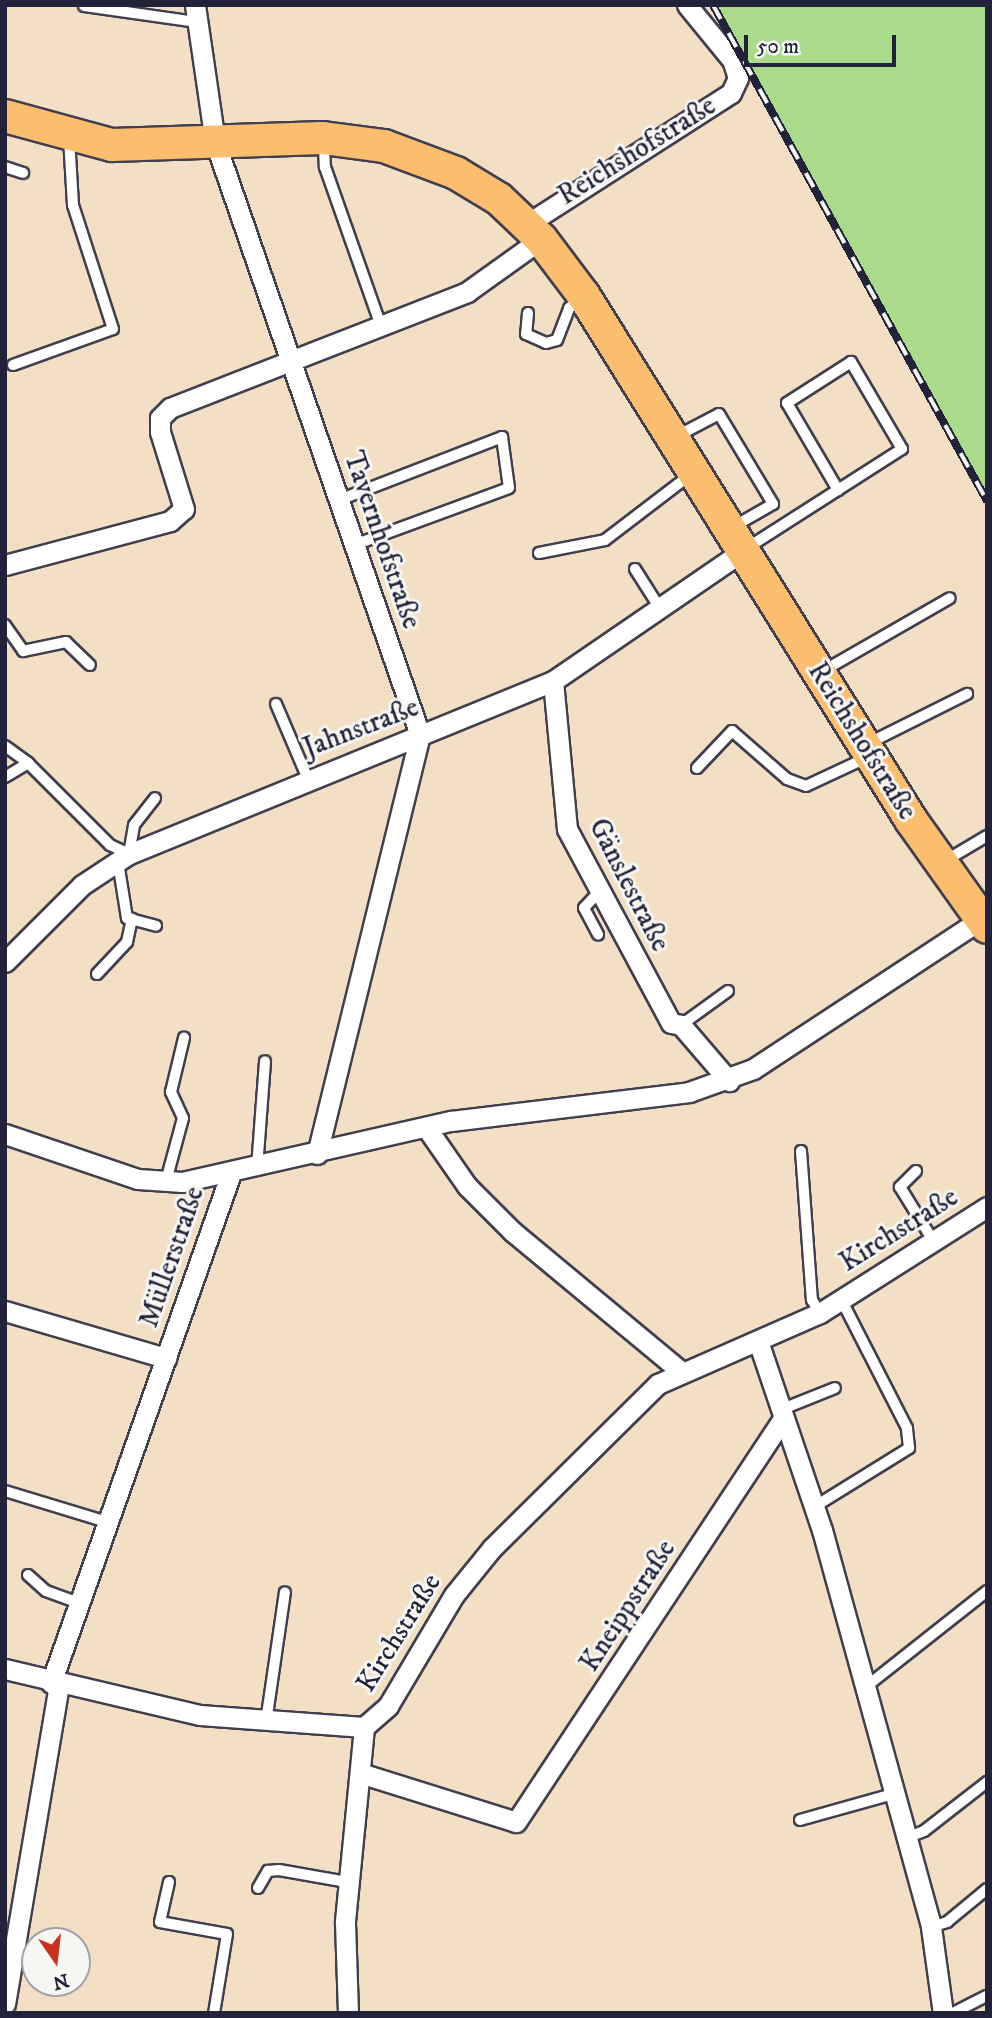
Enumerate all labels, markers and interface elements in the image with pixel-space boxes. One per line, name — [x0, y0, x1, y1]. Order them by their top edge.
scale bar — [747, 21, 899, 65]
text: 50 m — [757, 34, 799, 60]
street label: Reichshofstraße — [552, 89, 722, 213]
street label: Tavernhofstraße — [336, 447, 428, 633]
street label: Reichshofstraße — [800, 656, 924, 826]
street label: Jahnstraße — [299, 691, 423, 765]
street label: Gänslestraße — [581, 813, 677, 957]
street label: Kirchstraße — [834, 1180, 964, 1280]
street label: Müllerstraße — [132, 1182, 212, 1332]
street label: Kneippstraße — [573, 1534, 683, 1678]
street label: Kirchstraße — [349, 1568, 449, 1698]
north arrow — [21, 1927, 91, 1997]
text: N — [50, 1968, 71, 1994]

